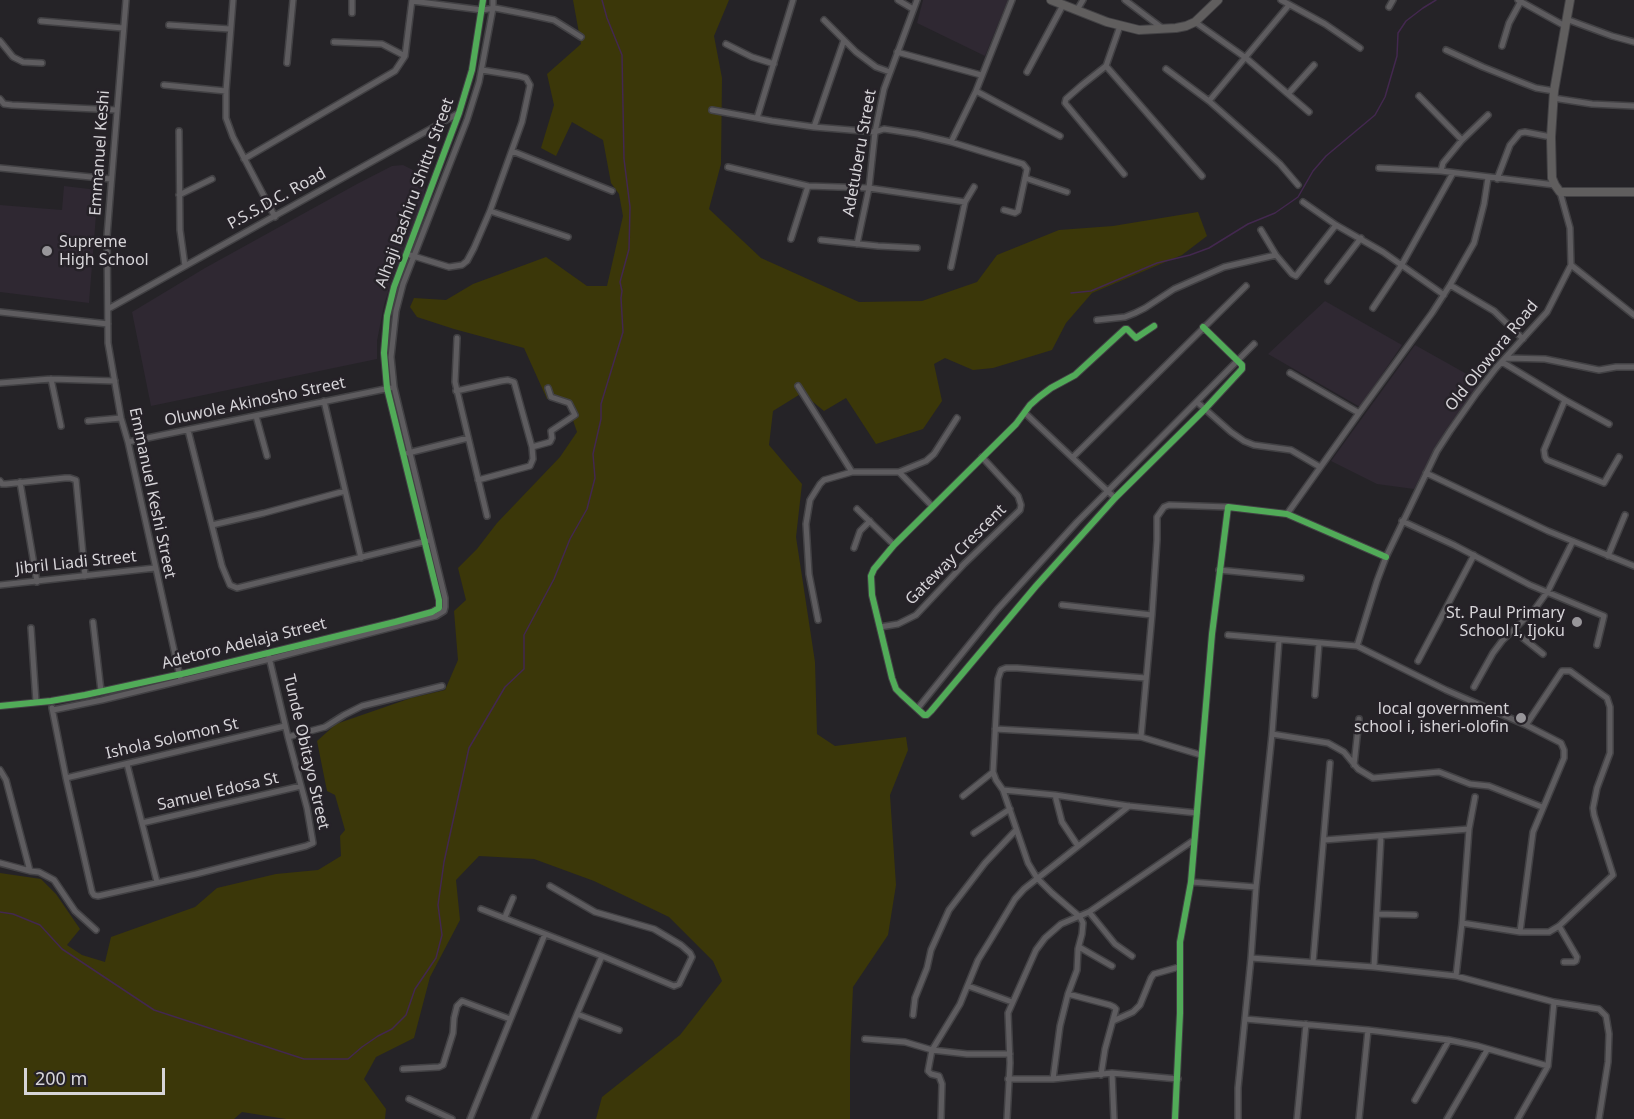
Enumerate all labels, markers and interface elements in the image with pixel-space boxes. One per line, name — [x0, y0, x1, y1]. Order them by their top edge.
street label: Adetuberu Street — [839, 88, 881, 218]
street label: Emmanuel Keshi — [86, 90, 114, 216]
street label: Alhaji Bashiru Shittu Street — [372, 96, 458, 290]
street label: P.S.S.D.C. Road — [224, 164, 330, 234]
place label: Supreme High School — [59, 232, 149, 270]
marker: Supreme High School — [40, 244, 54, 258]
street label: Old Olowora Road — [1442, 297, 1542, 415]
street label: Oluwole Akinosho Street — [163, 373, 347, 431]
street label: Emmanuel Keshi Street — [124, 406, 180, 580]
street label: Gateway Crescent — [902, 501, 1010, 609]
street label: Jibril Liadi Street — [15, 547, 137, 579]
place label: St. Paul Primary School I, Ijoku — [1446, 603, 1565, 641]
street label: Adetoro Adelaja Street — [160, 614, 328, 674]
marker: St. Paul Primary School I, Ijoku — [1570, 615, 1584, 629]
street label: Tunde Obitayo Street — [279, 672, 333, 832]
place label: local government school i, isheri-olofin — [1354, 699, 1509, 737]
marker: local government school i, isheri-olofin — [1514, 711, 1528, 725]
street label: Ishola Solomon St — [104, 714, 240, 764]
street label: Samuel Edosa St — [156, 769, 280, 815]
scale bar — [27, 1056, 168, 1094]
text: 200 m — [35, 1066, 87, 1090]

